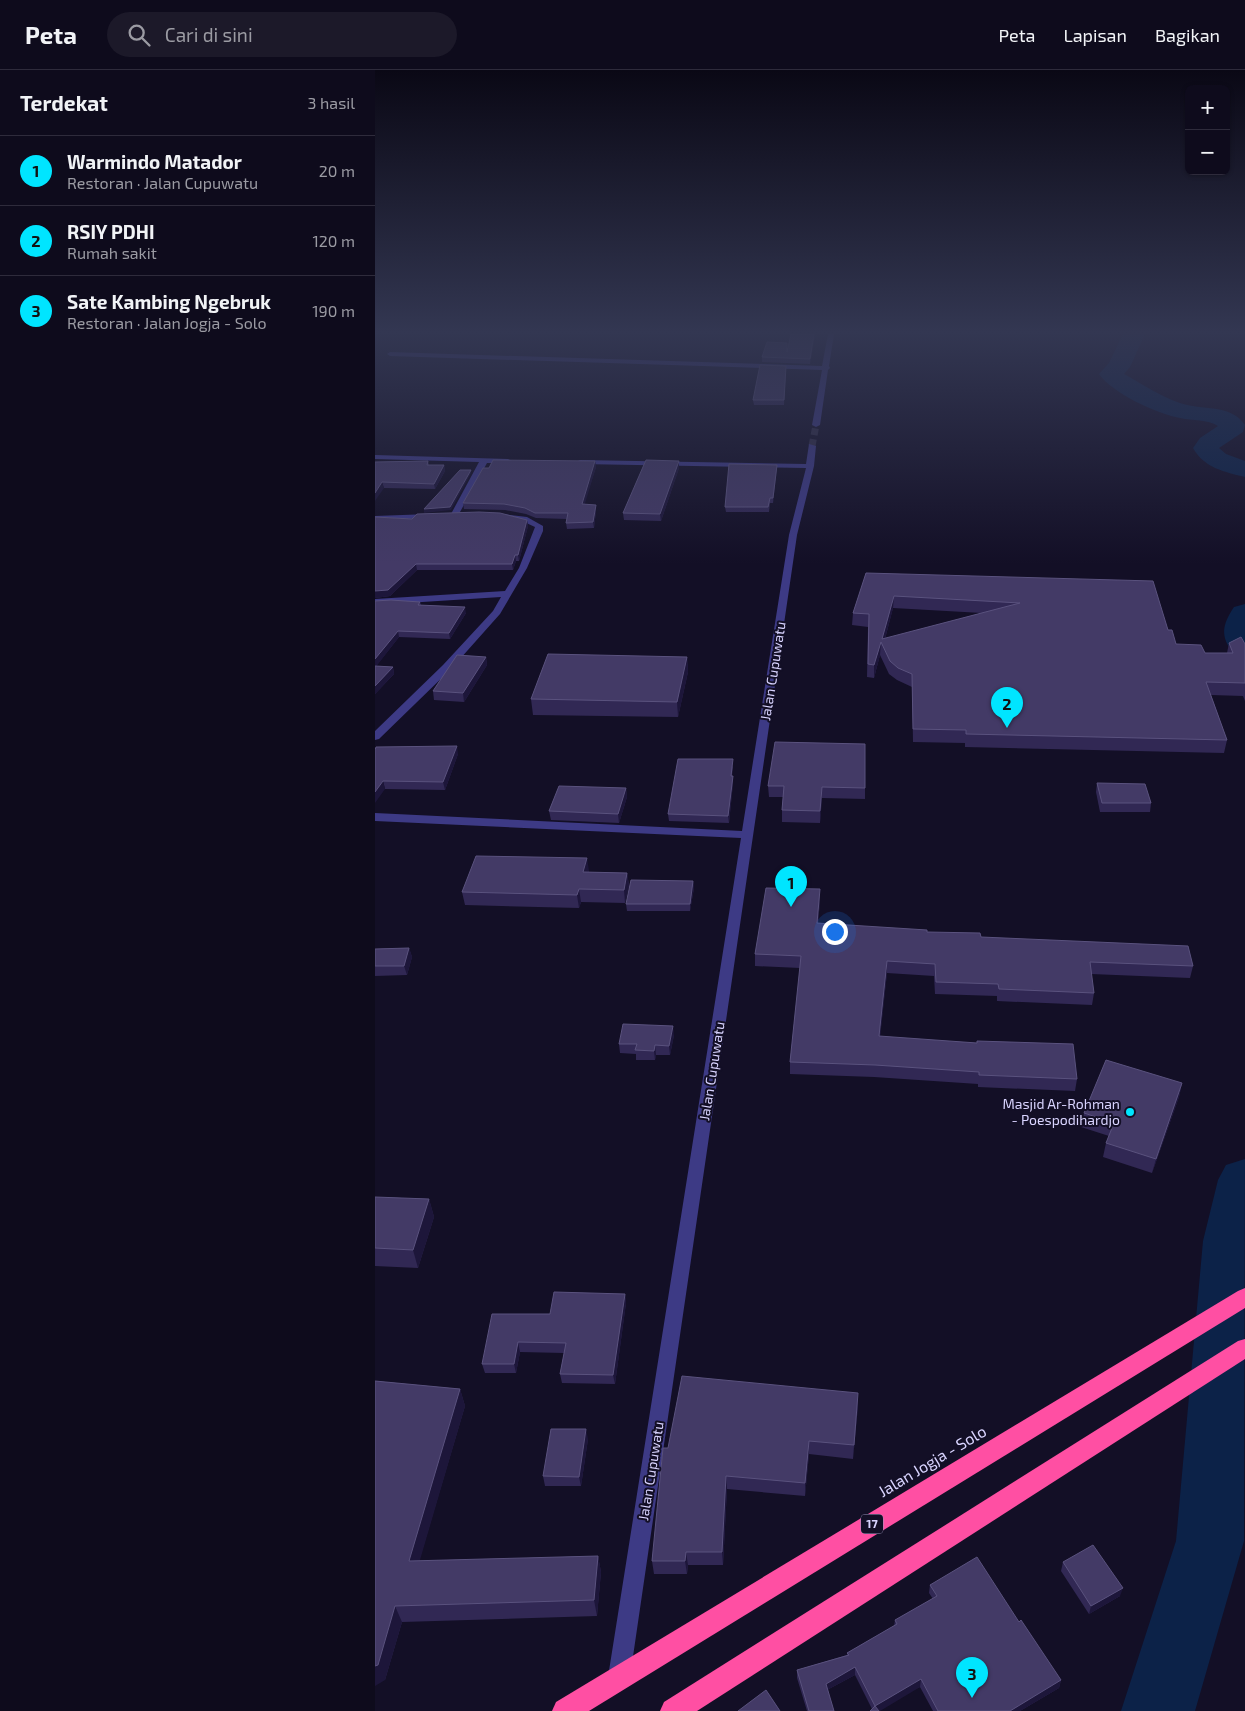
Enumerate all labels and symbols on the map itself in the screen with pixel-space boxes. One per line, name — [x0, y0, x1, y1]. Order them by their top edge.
street label: Jalan Cupuwatu — [756, 620, 789, 722]
pin: 2 — [991, 687, 1023, 728]
pin: 1 — [775, 866, 807, 907]
your location — [822, 919, 848, 945]
street label: Jalan Cupuwatu — [695, 1020, 728, 1122]
place label: Masjid Ar-Rohman - Poespodihardjo — [1002, 1095, 1120, 1128]
marker: Masjid Ar-Rohman - Poespodihardjo — [1124, 1106, 1136, 1118]
street label: Jalan Cupuwatu — [634, 1420, 667, 1522]
street label: Jalan Jogja - Solo — [874, 1421, 990, 1501]
road number: 17 — [861, 1515, 883, 1534]
pin: 3 — [956, 1657, 988, 1698]

